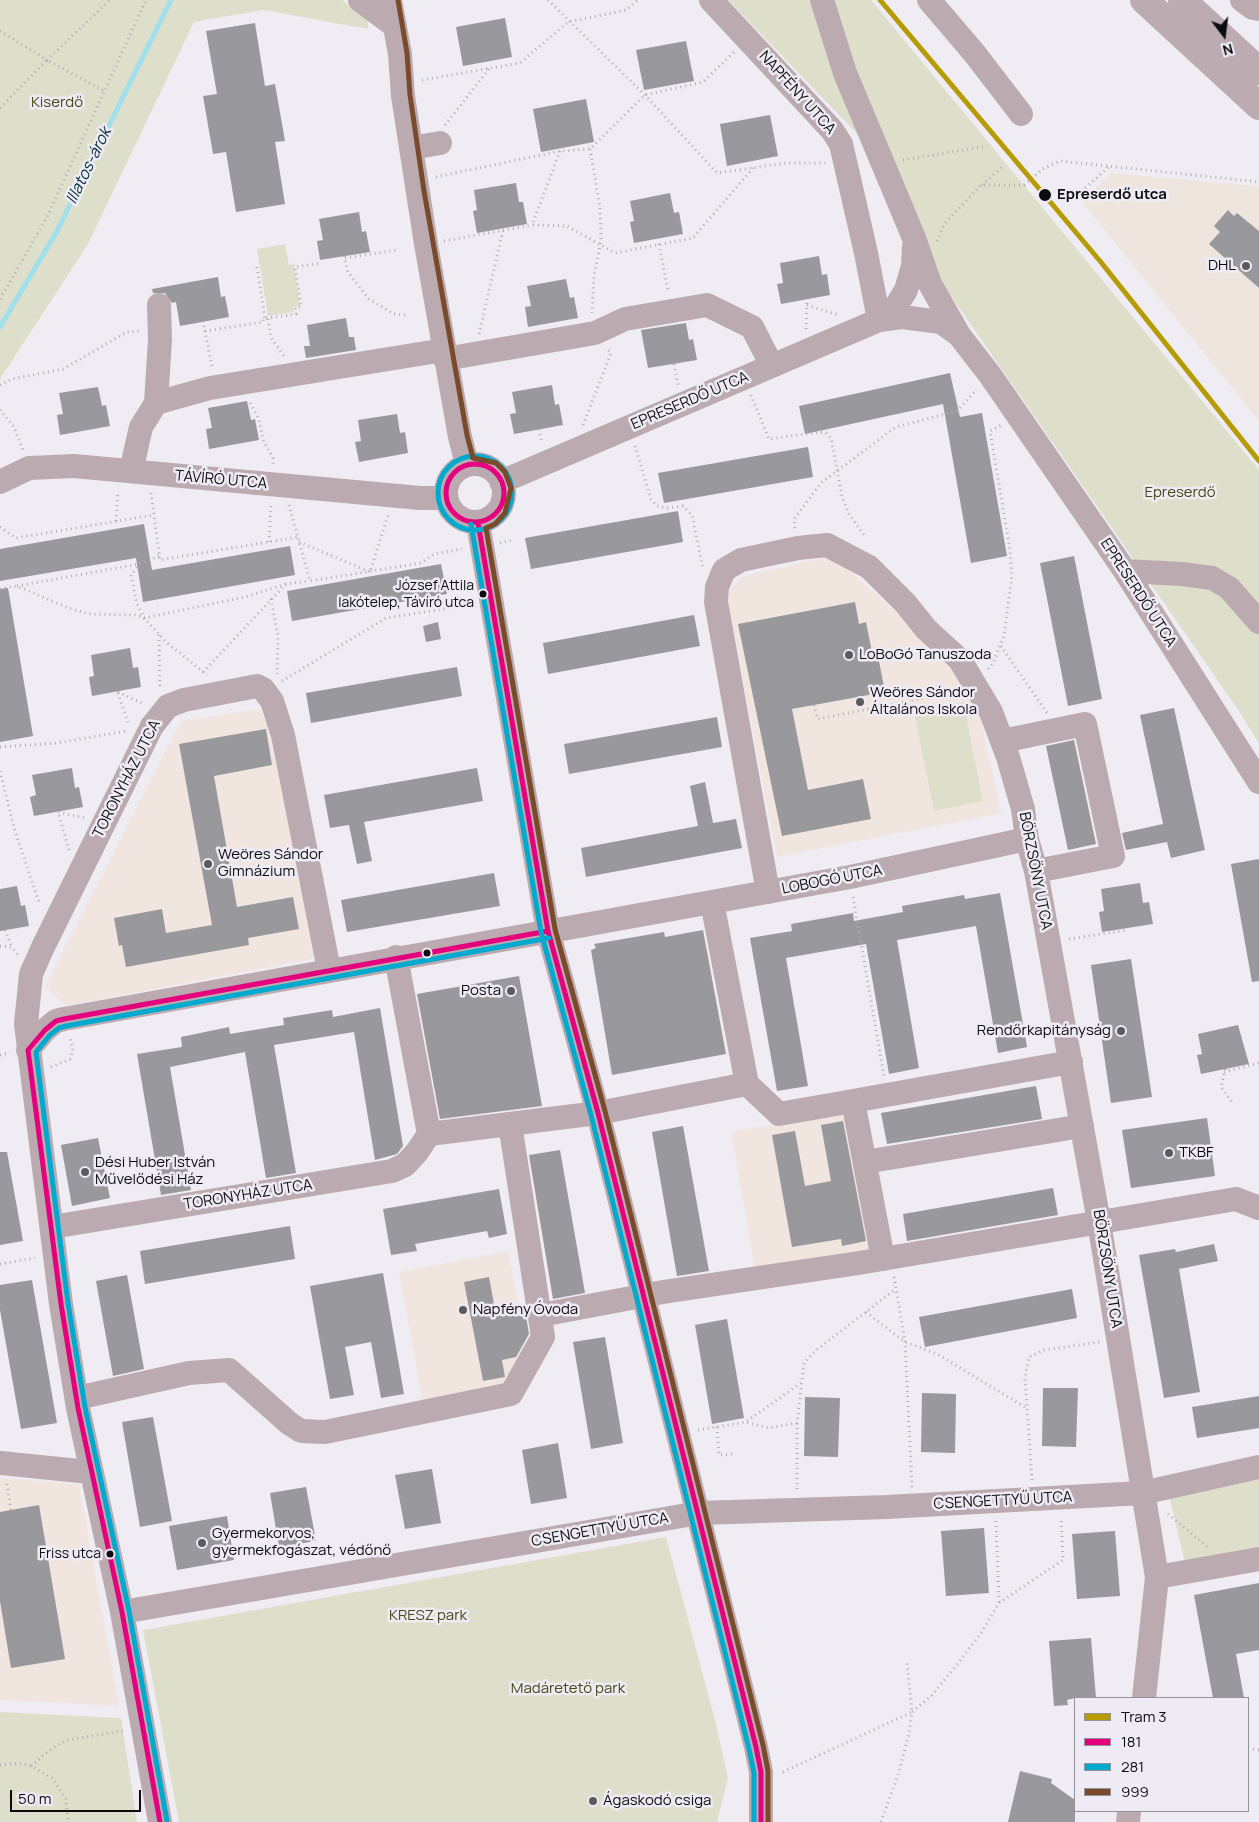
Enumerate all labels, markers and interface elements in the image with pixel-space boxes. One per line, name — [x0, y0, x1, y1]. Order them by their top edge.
north arrow — [1199, 10, 1249, 60]
text: N — [1221, 39, 1235, 60]
street label: NAPFÉNY UTCA — [755, 48, 839, 138]
park label: Kiserdő — [31, 94, 83, 112]
water label: Illatos-árok — [62, 125, 116, 207]
place label: Epreserdő utca — [1057, 186, 1167, 204]
marker: Epreserdő utca — [1037, 187, 1053, 203]
place label: DHL — [1208, 257, 1236, 275]
marker: DHL — [1240, 260, 1252, 272]
street label: EPRESERDŐ UTCA — [629, 368, 751, 434]
street label: TÁVÍRÓ UTCA — [174, 467, 268, 493]
park label: Epreserdő — [1144, 484, 1216, 502]
street label: EPRESERDŐ UTCA — [1096, 535, 1180, 651]
place label: József Attila lakótelep, Távíró utca — [338, 578, 474, 610]
marker: József Attila lakótelep, Távíró utca — [478, 589, 488, 599]
place label: LoBoGó Tanuszoda — [859, 646, 991, 664]
marker: LoBoGó Tanuszoda — [843, 649, 855, 661]
place label: Weöres Sándor Általános Iskola — [870, 684, 977, 719]
marker: Weöres Sándor Általános Iskola — [854, 696, 866, 708]
street label: TORONYHÁZ UTCA — [89, 717, 165, 841]
street label: BÖRZSÖNY UTCA — [1015, 810, 1055, 932]
place label: Weöres Sándor Gimnázium — [218, 846, 323, 881]
marker: Weöres Sándor Gimnázium — [202, 858, 214, 870]
street label: LOBOGÓ UTCA — [780, 861, 884, 899]
unlabelled marker — [422, 948, 432, 958]
place label: Posta — [461, 982, 501, 1000]
marker: Posta — [505, 985, 517, 997]
place label: Rendőrkapitányság — [977, 1022, 1111, 1040]
marker: Rendőrkapitányság — [1115, 1025, 1127, 1037]
place label: TKBF — [1179, 1144, 1214, 1162]
marker: TKBF — [1163, 1147, 1175, 1159]
place label: Dési Huber István Művelődési Ház — [95, 1154, 215, 1189]
marker: Dési Huber István Művelődési Ház — [79, 1166, 91, 1178]
street label: TORONYHÁZ UTCA — [182, 1176, 314, 1214]
street label: BÖRZSÖNY UTCA — [1089, 1208, 1125, 1330]
place label: Napfény Óvoda — [473, 1301, 578, 1319]
marker: Napfény Óvoda — [457, 1304, 469, 1316]
street label: CSENGETTYŰ UTCA — [933, 1488, 1073, 1514]
street label: CSENGETTYŰ UTCA — [530, 1509, 670, 1551]
place label: Gyermekorvos, gyermekfogászat, védőnő — [212, 1525, 391, 1560]
marker: Gyermekorvos, gyermekfogászat, védőnő — [196, 1537, 208, 1549]
place label: Friss utca — [39, 1546, 101, 1562]
marker: Friss utca — [105, 1549, 115, 1559]
park label: KRESZ park — [389, 1607, 467, 1625]
park label: Madáretető park — [511, 1680, 625, 1698]
legend — [1074, 1697, 1249, 1812]
text: Tram 3 — [1121, 1706, 1167, 1727]
text: 181 — [1121, 1731, 1141, 1752]
text: 281 — [1121, 1756, 1144, 1777]
scale bar — [12, 1780, 144, 1812]
text: 999 — [1121, 1781, 1149, 1802]
text: 50 m — [18, 1788, 52, 1809]
place label: Ágaskodó csiga — [603, 1792, 711, 1810]
marker: Ágaskodó csiga — [587, 1795, 599, 1807]

